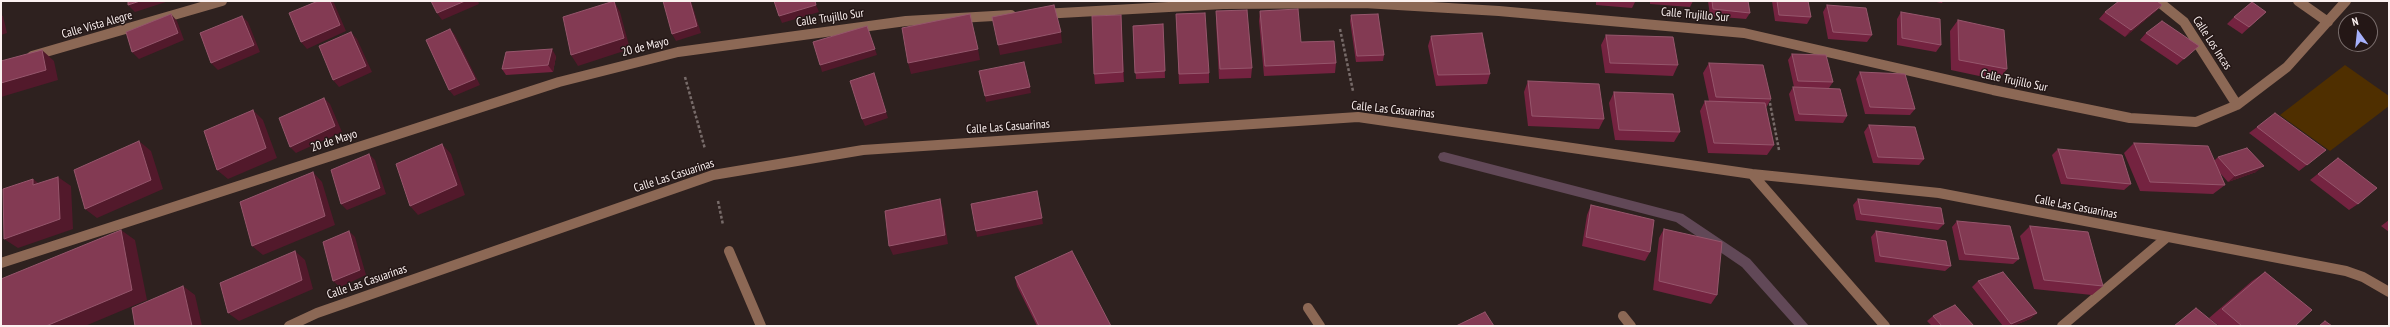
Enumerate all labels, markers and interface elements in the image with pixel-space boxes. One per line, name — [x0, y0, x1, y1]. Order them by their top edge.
street label: Calle Trujillo Sur — [1660, 5, 1730, 25]
street label: Calle Trujillo Sur — [795, 6, 865, 30]
street label: Calle Vista Alegre — [60, 8, 134, 42]
north arrow — [2338, 12, 2378, 52]
street label: Calle Los Incas — [2189, 14, 2235, 72]
text: N — [2350, 14, 2360, 29]
street label: 20 de Mayo — [620, 34, 670, 60]
street label: Calle Trujillo Sur — [1979, 67, 2049, 95]
street label: Calle Las Casuarinas — [1351, 98, 1435, 122]
street label: Calle Las Casuarinas — [966, 117, 1050, 137]
street label: 20 de Mayo — [309, 127, 359, 155]
street label: Calle Las Casuarinas — [632, 156, 716, 196]
street label: Calle Las Casuarinas — [2034, 192, 2118, 222]
street label: Calle Las Casuarinas — [325, 262, 409, 302]

